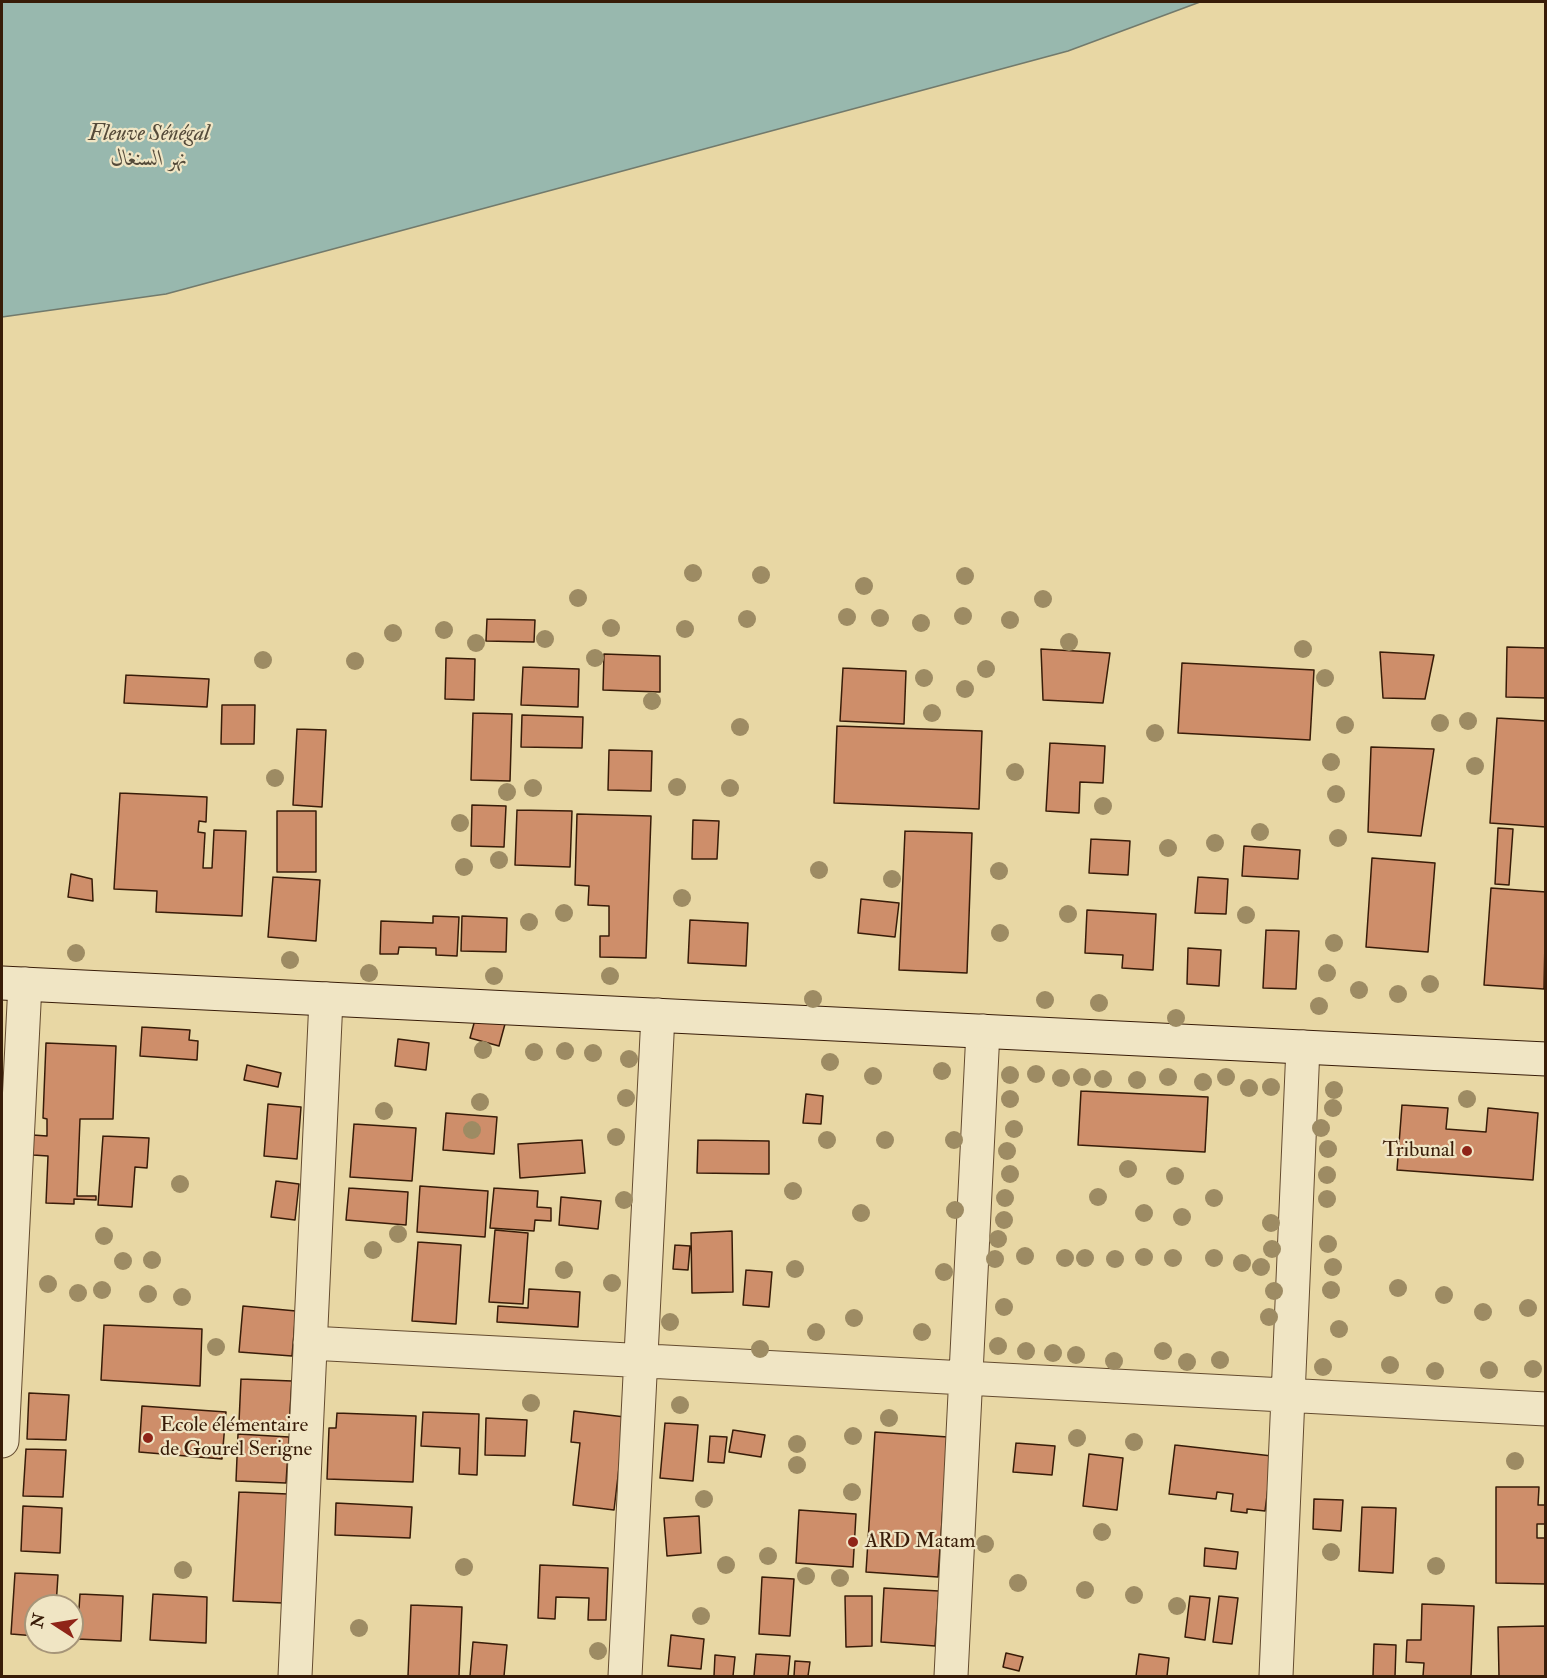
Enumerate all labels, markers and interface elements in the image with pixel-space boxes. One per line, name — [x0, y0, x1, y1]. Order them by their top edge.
water label: Fleuve Sénégal نهر السنغال — [89, 122, 209, 174]
place label: Tribunal — [1382, 1138, 1455, 1164]
marker: Tribunal — [1460, 1144, 1474, 1158]
place label: Ecole élémentaire de Gourel Serigne — [160, 1413, 312, 1463]
marker: Ecole élémentaire de Gourel Serigne — [141, 1431, 155, 1445]
place label: ARD Matam — [865, 1529, 975, 1555]
marker: ARD Matam — [846, 1535, 860, 1549]
north arrow — [24, 1594, 84, 1654]
text: N — [27, 1612, 50, 1630]

